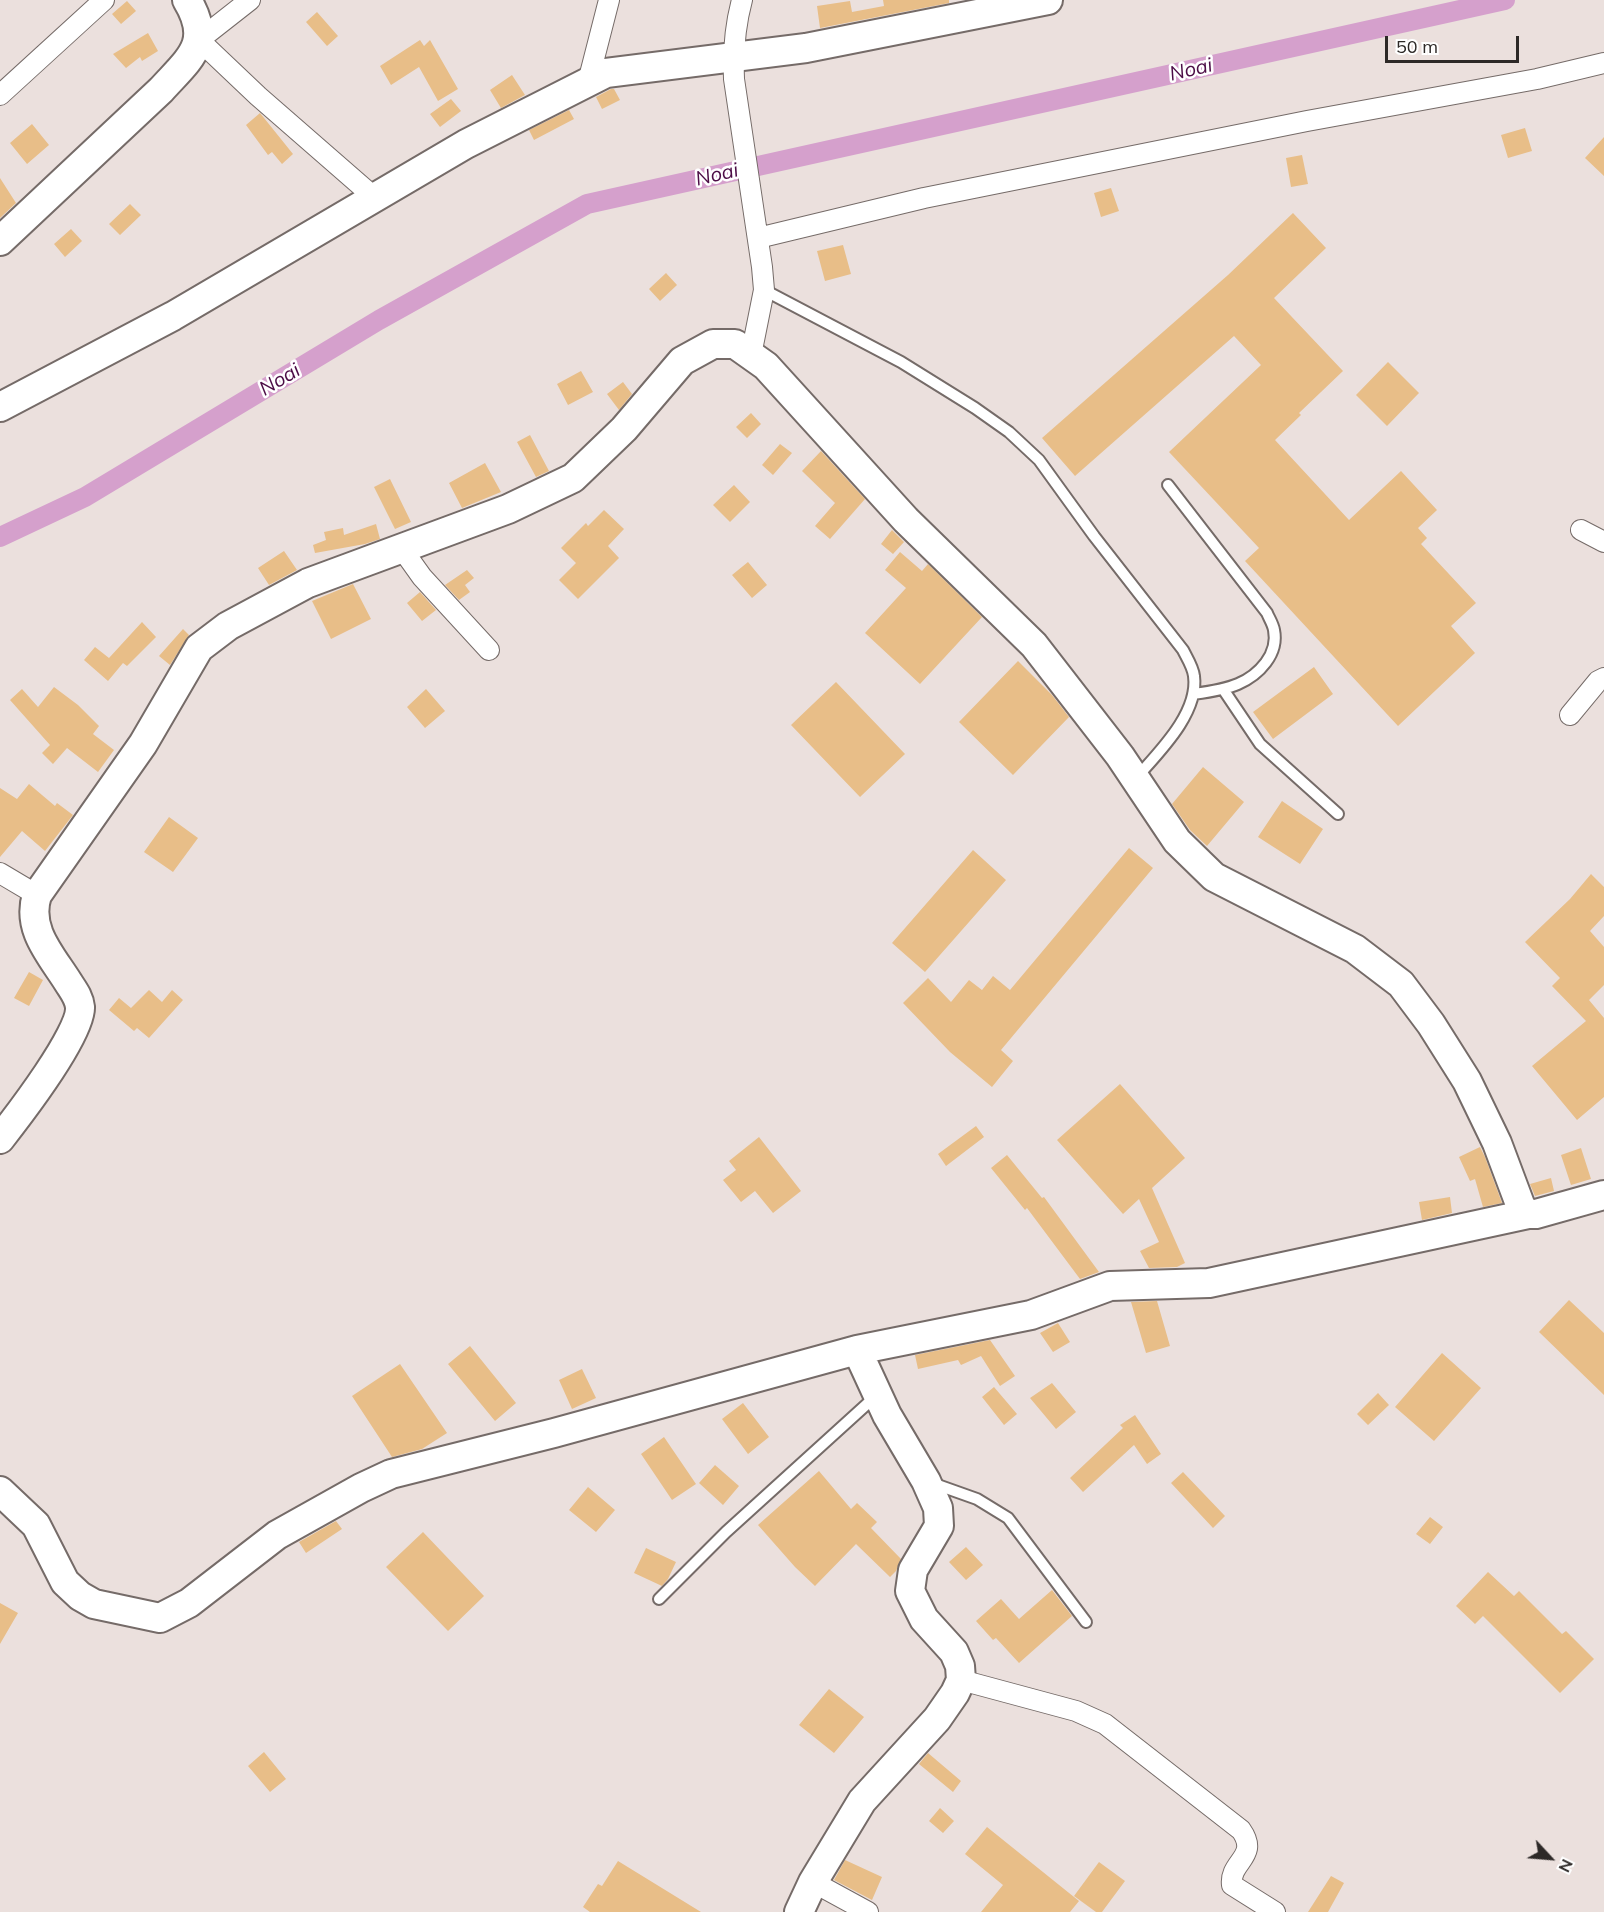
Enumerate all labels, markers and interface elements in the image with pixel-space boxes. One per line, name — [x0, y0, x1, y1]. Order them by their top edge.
scale bar — [1388, 24, 1522, 62]
text: 50 m — [1396, 35, 1438, 58]
water label: Noai — [1167, 53, 1215, 87]
water label: Noai — [693, 158, 741, 192]
water label: Noai — [255, 359, 305, 401]
north arrow — [1520, 1828, 1580, 1888]
text: N — [1555, 1856, 1578, 1876]

